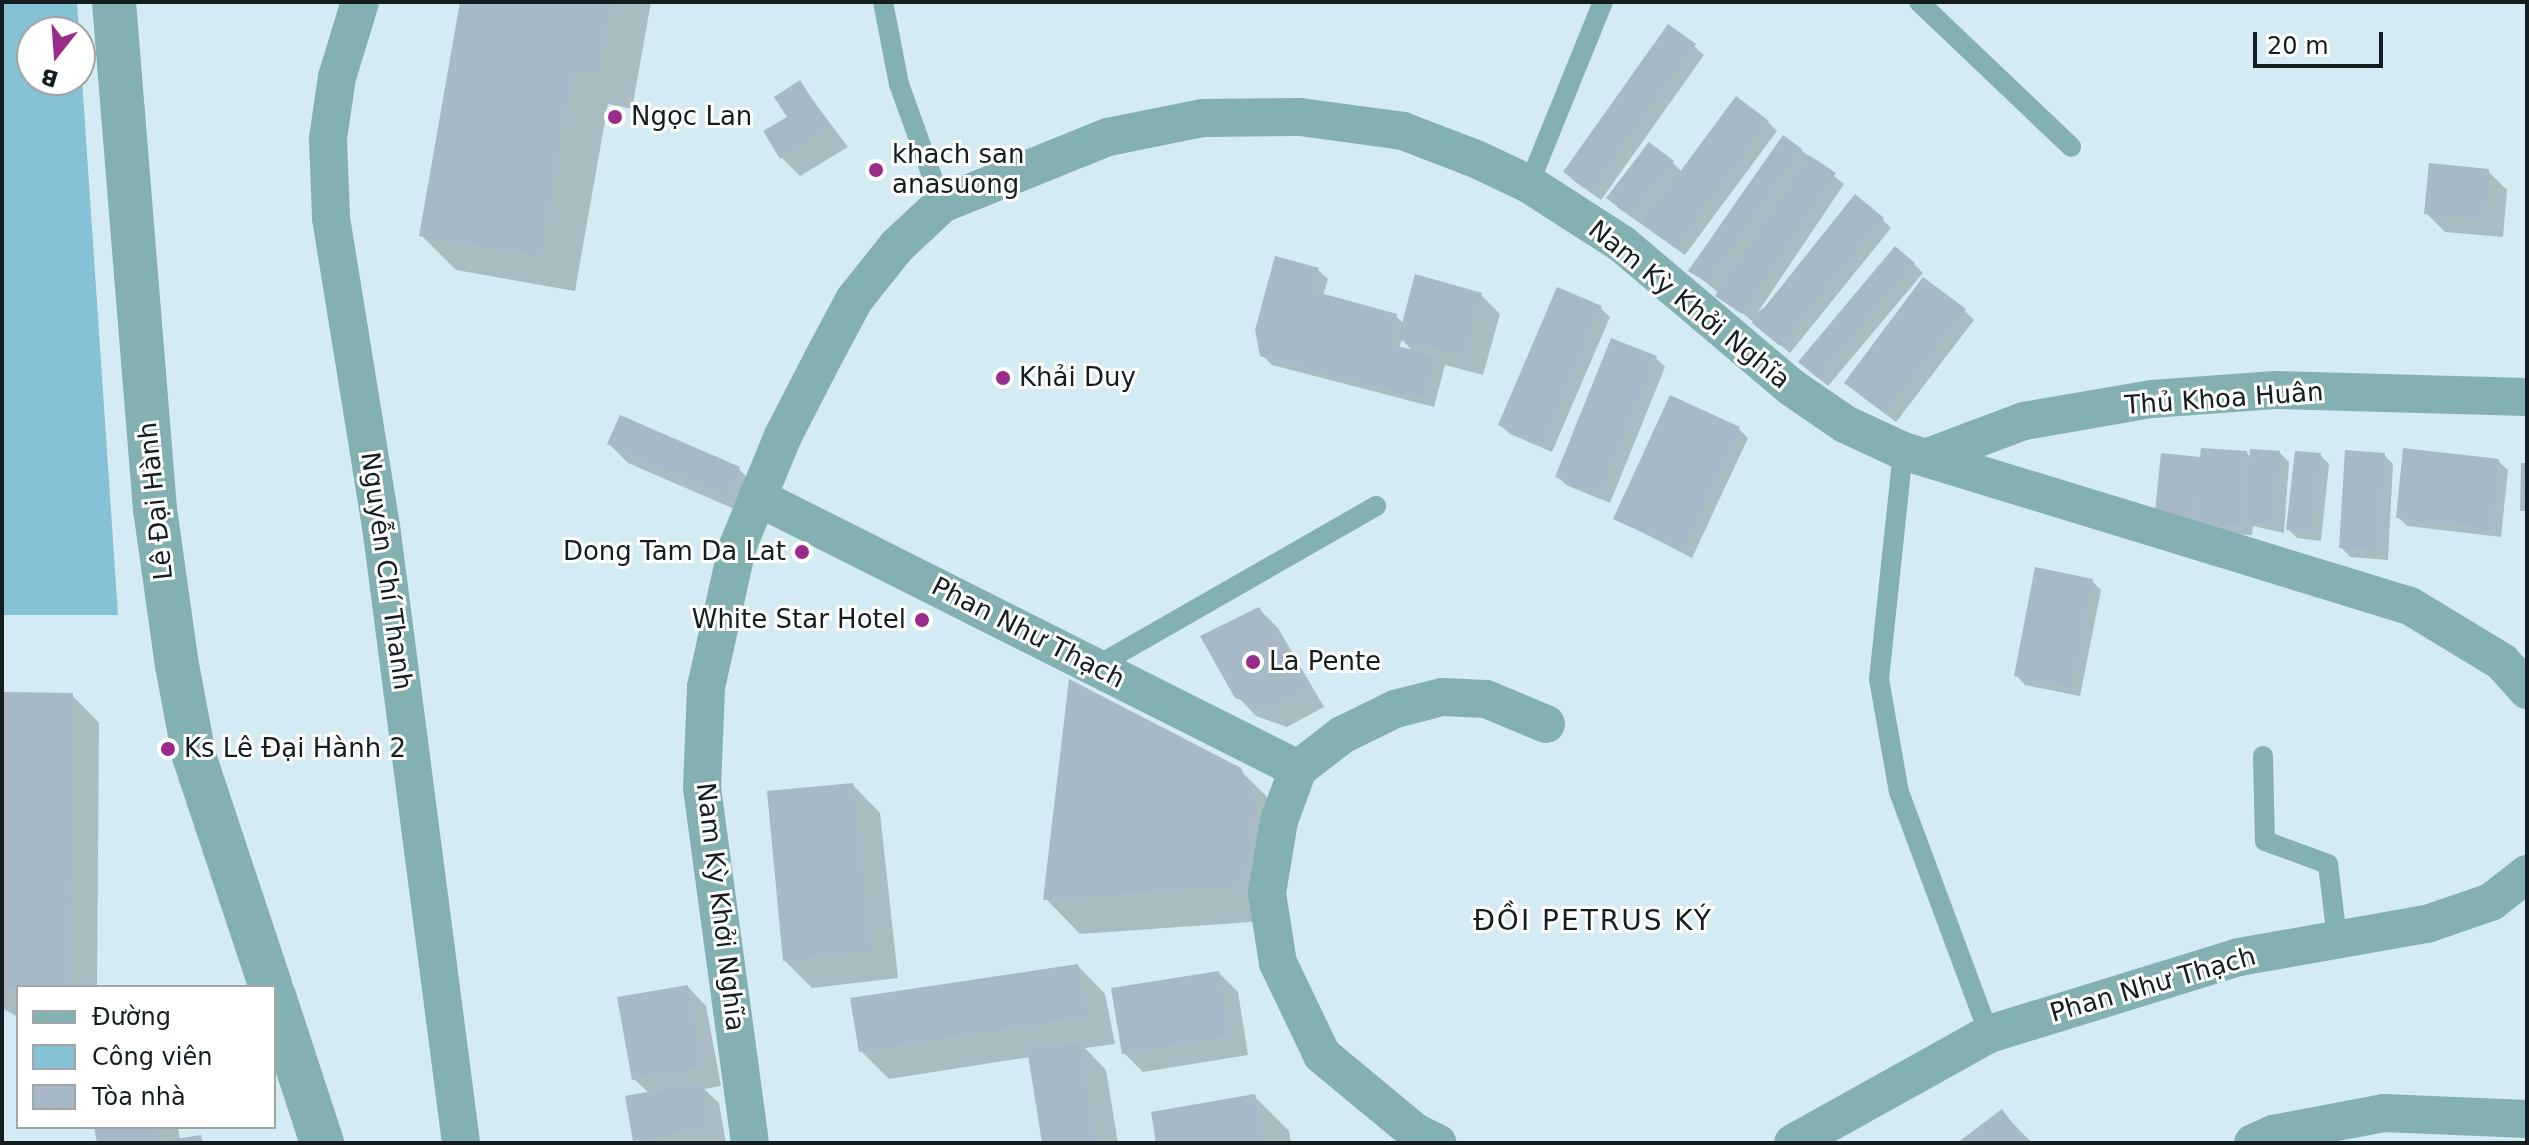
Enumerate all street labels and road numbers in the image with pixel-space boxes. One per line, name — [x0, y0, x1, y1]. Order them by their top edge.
street label: Nam Kỳ Khởi Nghĩa — [1582, 214, 1796, 396]
street label: Thủ Khoa Huân — [2124, 376, 2324, 422]
street label: Lê Đại Hành — [132, 421, 180, 581]
street label: Nguyễn Chí Thanh — [354, 450, 418, 692]
street label: Phan Như Thạch — [926, 571, 1130, 695]
street label: Nam Kỳ Khởi Nghĩa — [689, 781, 751, 1033]
street label: Phan Như Thạch — [2047, 941, 2259, 1029]

